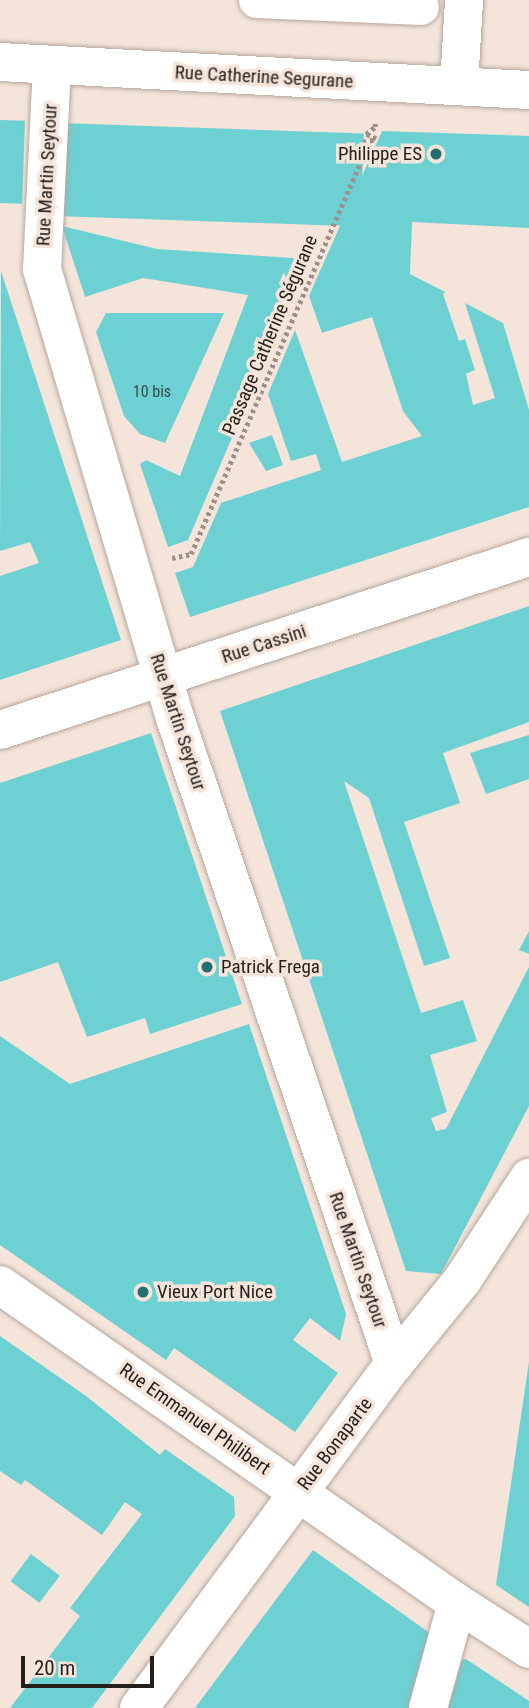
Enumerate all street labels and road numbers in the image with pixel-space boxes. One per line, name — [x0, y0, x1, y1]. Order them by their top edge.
street label: Rue Catherine Segurane — [174, 61, 354, 93]
street label: Rue Martin Seytour — [32, 103, 62, 247]
street label: Passage Catherine Ségurane — [218, 232, 322, 438]
street label: Rue Cassini — [219, 620, 309, 668]
street label: Rue Martin Seytour — [145, 651, 211, 793]
street label: Rue Martin Seytour — [324, 1189, 392, 1331]
street label: Rue Emmanuel Philibert — [115, 1358, 275, 1480]
street label: Rue Bonaparte — [293, 1393, 377, 1495]

